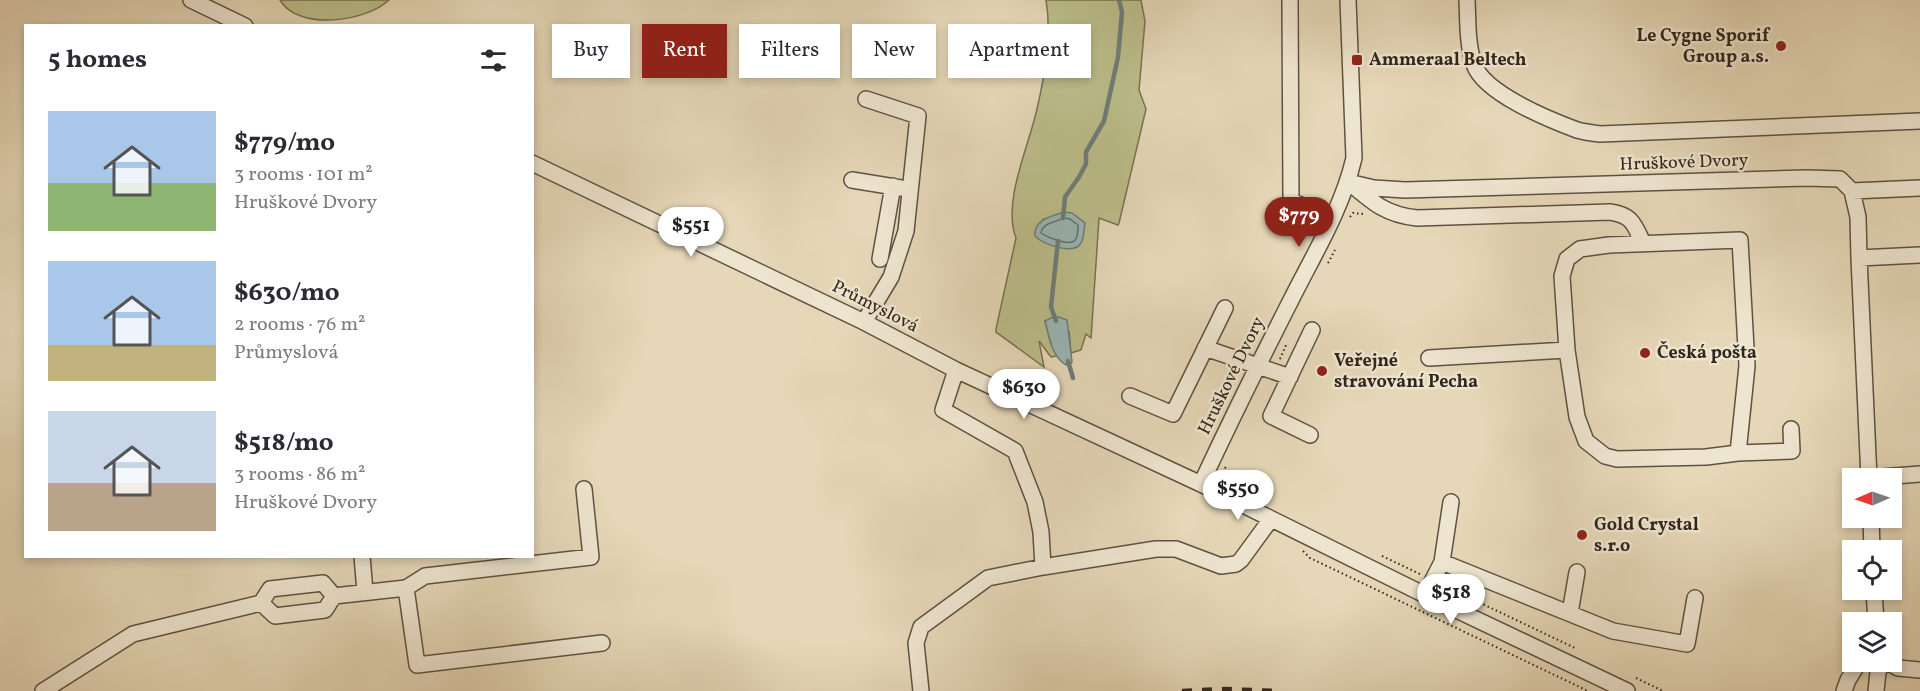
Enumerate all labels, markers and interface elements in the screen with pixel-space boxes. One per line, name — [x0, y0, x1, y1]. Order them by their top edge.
chip: Buy — [552, 24, 630, 78]
chip: Rent — [642, 24, 727, 78]
chip: Filters — [739, 24, 840, 78]
chip: New — [852, 24, 936, 78]
chip: Apartment — [948, 24, 1091, 78]
place label: Le Cygne Sporif Group a.s. — [1636, 24, 1771, 70]
marker: Le Cygne Sporif Group a.s. — [1774, 39, 1788, 53]
text: 5 homes — [48, 42, 147, 78]
icon: filters — [477, 44, 510, 77]
place label: Ammeraal Beltech — [1369, 48, 1527, 73]
marker: Ammeraal Beltech — [1350, 53, 1364, 67]
text: $779/mo — [234, 125, 335, 161]
icon: home — [96, 135, 168, 207]
street label: Hruškové Dvory — [1619, 148, 1749, 178]
text: 3 rooms · 101 m² — [234, 161, 373, 189]
text: Hruškové Dvory — [234, 189, 377, 217]
pin: $779 — [1263, 197, 1335, 248]
text: $779 — [1279, 202, 1319, 230]
pin: $551 — [655, 207, 727, 258]
text: $551 — [672, 212, 710, 240]
text: $630/mo — [234, 275, 340, 311]
street label: Průmyslová — [827, 275, 923, 339]
icon: home — [96, 285, 168, 357]
text: 2 rooms · 76 m² — [234, 311, 366, 339]
street label: Hruškové Dvory — [1193, 312, 1272, 439]
text: Průmyslová — [234, 339, 339, 367]
place label: Česká pošta — [1657, 340, 1757, 366]
marker: Česká pošta — [1638, 346, 1652, 360]
place label: Veřejné stravování Pecha — [1334, 349, 1478, 395]
marker: Veřejné stravování Pecha — [1315, 364, 1329, 378]
pin: $630 — [988, 369, 1060, 420]
text: $630 — [1002, 374, 1046, 402]
text: $518/mo — [234, 425, 334, 461]
icon: home — [96, 435, 168, 507]
text: 3 rooms · 86 m² — [234, 461, 365, 489]
north arrow — [1842, 468, 1902, 528]
map controls — [1842, 468, 1902, 672]
pin: $550 — [1202, 470, 1274, 521]
text: $550 — [1217, 475, 1259, 503]
text: Hruškové Dvory — [234, 489, 377, 517]
place label: Gold Crystal s.r.o — [1594, 513, 1699, 559]
marker: Gold Crystal s.r.o — [1575, 528, 1589, 542]
button: locate — [1842, 540, 1902, 600]
pin: $518 — [1415, 574, 1487, 625]
text: $518 — [1431, 579, 1471, 607]
button: layers — [1842, 612, 1902, 672]

